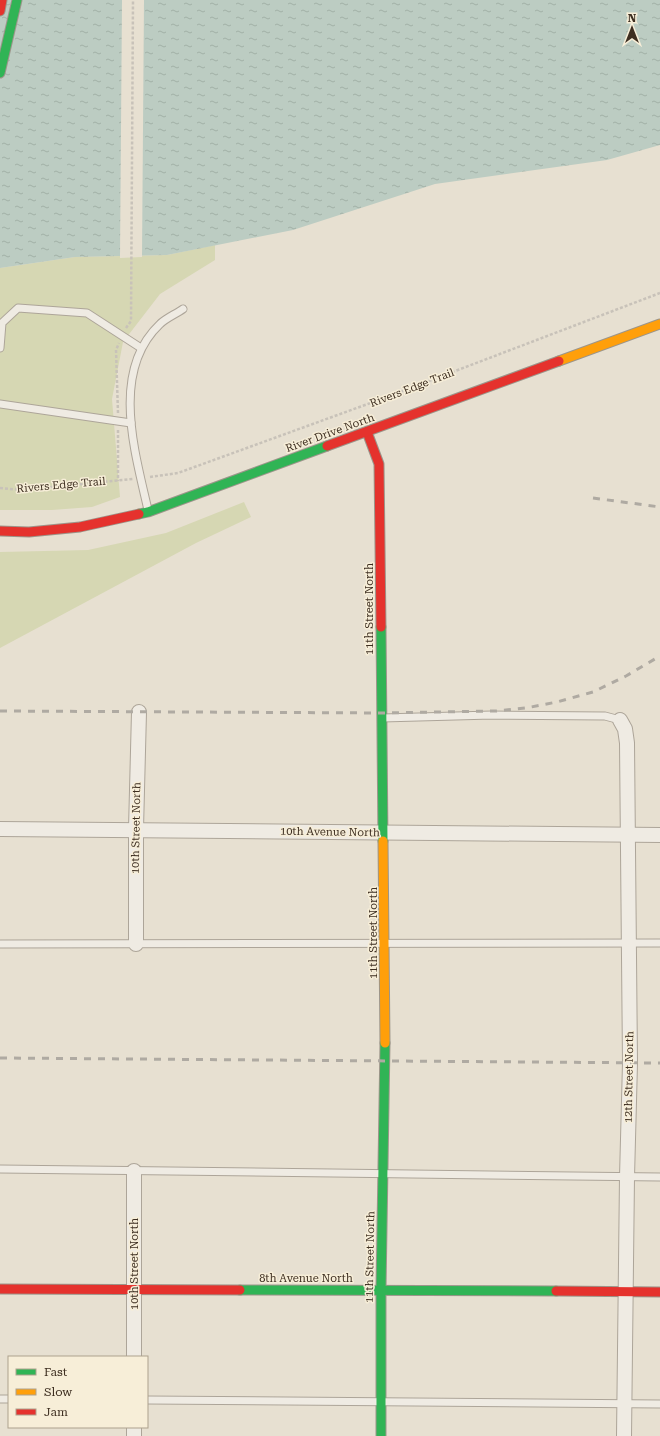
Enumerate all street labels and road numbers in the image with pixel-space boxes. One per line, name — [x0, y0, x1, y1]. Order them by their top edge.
street label: Rivers Edge Trail — [368, 366, 457, 410]
street label: River Drive North — [284, 411, 376, 455]
street label: Rivers Edge Trail — [16, 475, 107, 495]
street label: 11th Street North — [363, 563, 376, 655]
street label: 10th Street North — [129, 782, 143, 874]
street label: 10th Avenue North — [280, 825, 380, 839]
street label: 11th Street North — [367, 887, 380, 979]
street label: 12th Street North — [622, 1031, 636, 1123]
street label: 11th Street North — [363, 1211, 377, 1303]
street label: 10th Street North — [128, 1218, 141, 1310]
street label: 8th Avenue North — [259, 1272, 353, 1285]

